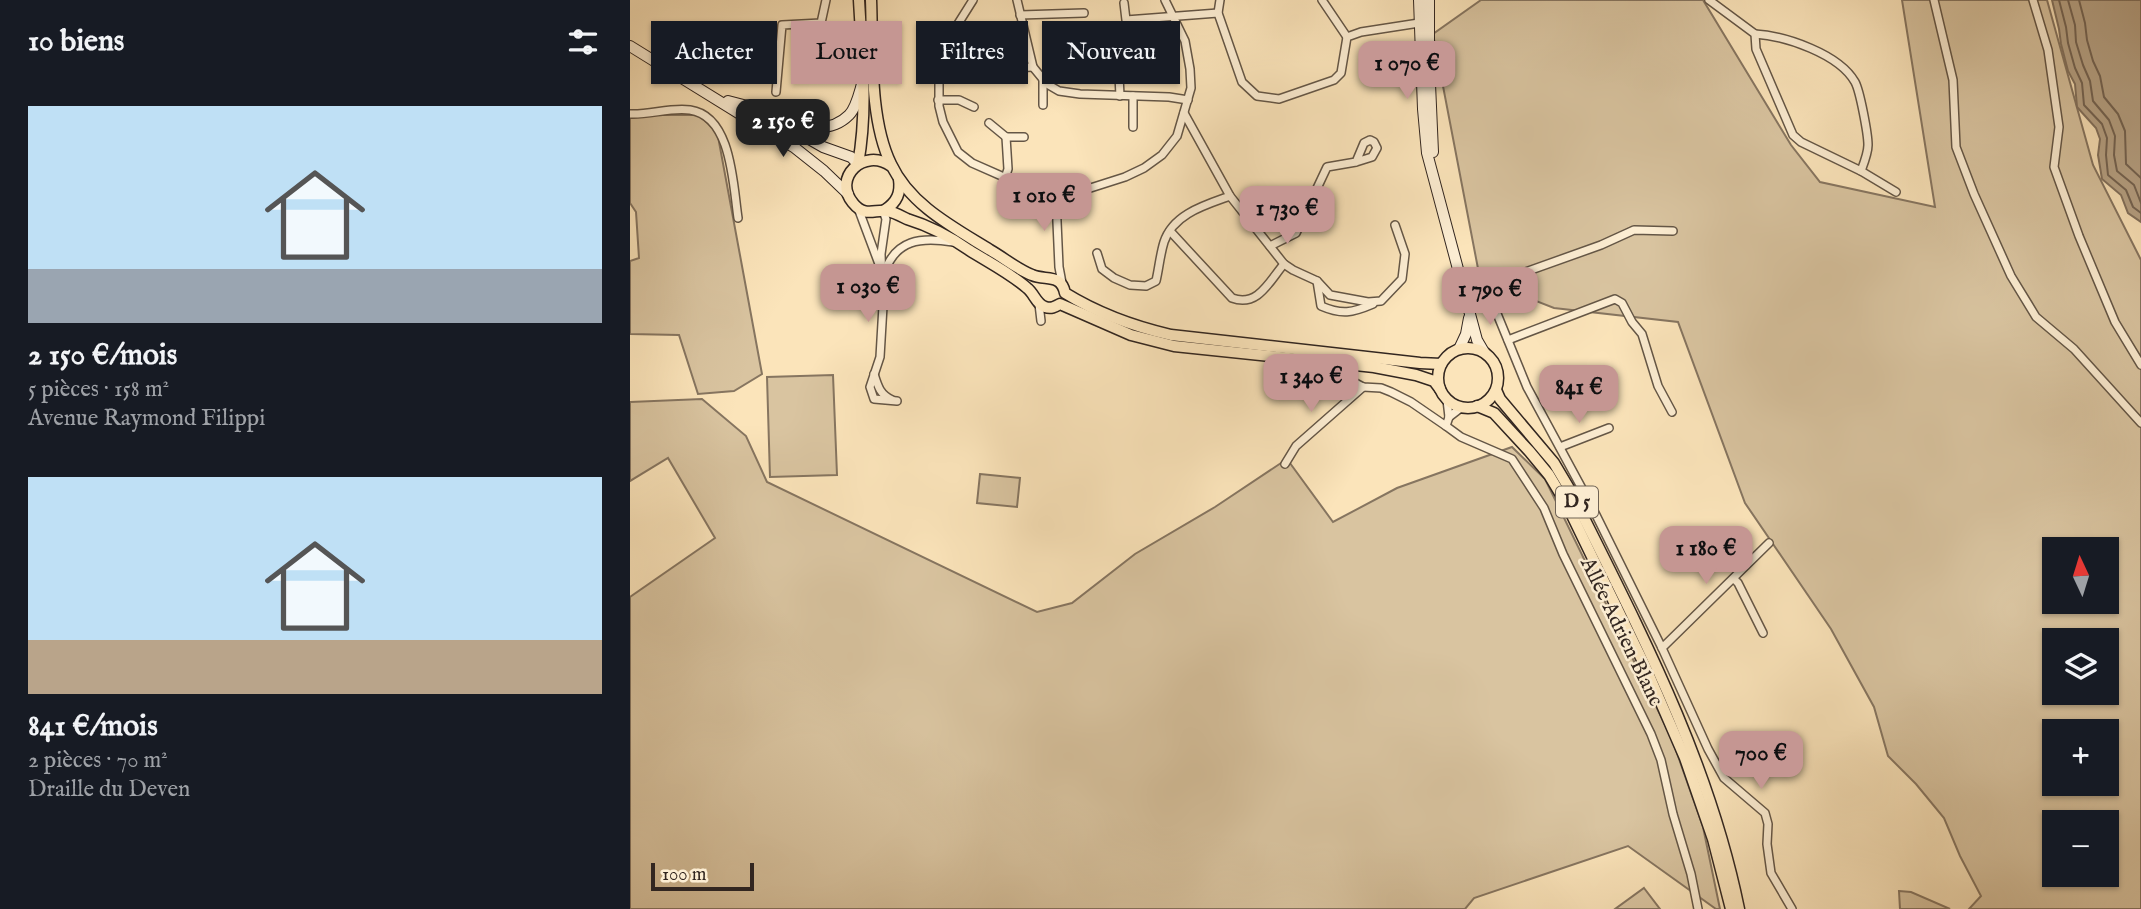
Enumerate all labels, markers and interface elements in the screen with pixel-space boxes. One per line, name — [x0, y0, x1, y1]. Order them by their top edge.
chip: Acheter — [651, 21, 777, 84]
chip: Louer — [791, 21, 902, 84]
chip: Filtres — [916, 21, 1028, 84]
chip: Nouveau — [1042, 21, 1180, 84]
text: 10 biens — [28, 23, 124, 61]
icon: filters — [564, 23, 602, 61]
pin: 1 070 € — [1342, 42, 1472, 101]
text: 1 070 € — [1374, 49, 1440, 78]
pin: 2 150 € — [718, 100, 848, 159]
text: 2 150 € — [752, 107, 814, 136]
icon: home — [252, 152, 378, 278]
pin: 1 010 € — [979, 174, 1109, 233]
text: 1 010 € — [1013, 181, 1076, 210]
pin: 1 730 € — [1222, 187, 1352, 246]
text: 1 730 € — [1256, 194, 1318, 223]
pin: 1 030 € — [803, 264, 933, 324]
pin: 1 790 € — [1425, 268, 1555, 327]
text: 1 030 € — [836, 272, 900, 301]
text: 1 790 € — [1458, 275, 1522, 304]
text: 2 150 €/mois — [28, 337, 177, 375]
pin: 1 340 € — [1246, 354, 1376, 414]
text: 1 340 € — [1279, 362, 1343, 391]
pin: 841 € — [1530, 366, 1628, 425]
text: 841 € — [1555, 373, 1603, 402]
text: 5 pièces · 158 m² — [28, 375, 169, 404]
text: Avenue Raymond Filippi — [28, 404, 265, 433]
road number: D 5 — [1556, 486, 1598, 517]
icon: home — [252, 523, 378, 649]
pin: 1 180 € — [1641, 526, 1771, 586]
text: 1 180 € — [1676, 534, 1736, 563]
north arrow — [2042, 537, 2119, 614]
map controls — [2042, 537, 2119, 887]
street label: Allée Adrien Blanc — [1573, 552, 1669, 711]
button: layers — [2042, 628, 2119, 705]
text: 841 €/mois — [28, 708, 158, 746]
button: + — [2042, 719, 2119, 796]
pin: 700 € — [1712, 732, 1810, 791]
text: 700 € — [1735, 739, 1787, 768]
text: 2 pièces · 70 m² — [28, 746, 168, 775]
text: Draille du Deven — [28, 775, 190, 804]
button: − — [2042, 810, 2119, 887]
scale bar — [651, 860, 754, 892]
text: 100 m — [662, 863, 706, 887]

